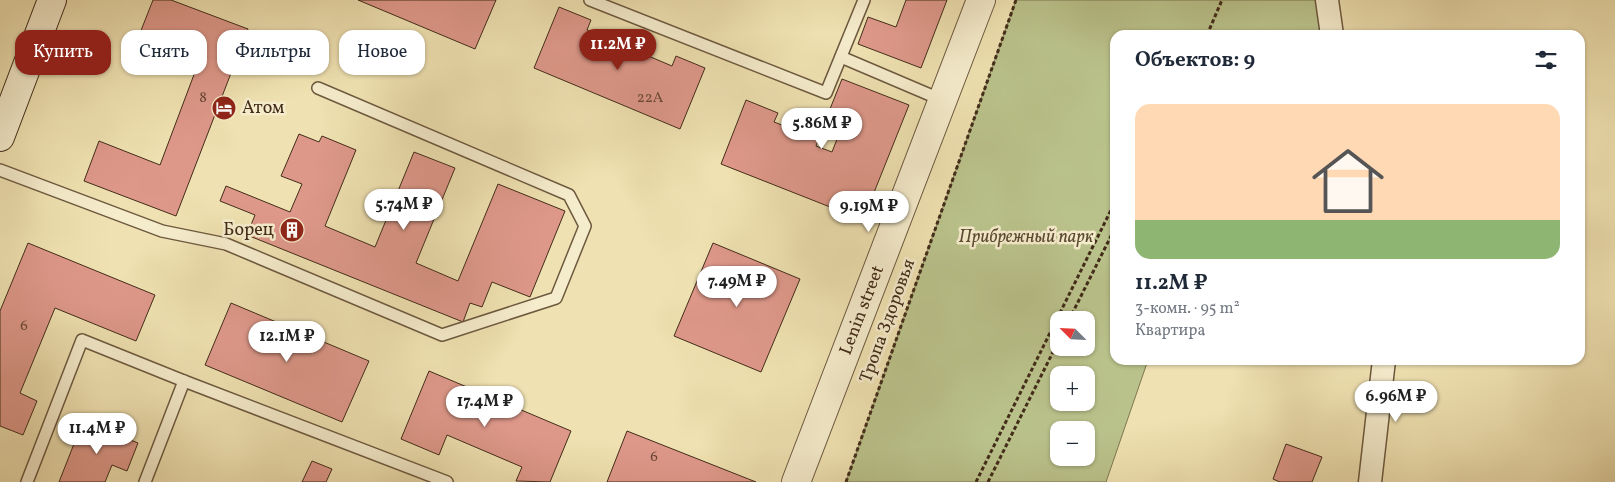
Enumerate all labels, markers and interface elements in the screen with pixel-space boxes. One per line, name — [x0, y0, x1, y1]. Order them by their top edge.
pin: 11.2M ₽ — [572, 28, 664, 71]
chip: Купить — [15, 30, 111, 75]
chip: Снять — [121, 30, 207, 75]
chip: Фильтры — [217, 30, 329, 75]
chip: Новое — [339, 30, 425, 75]
text: 11.2M ₽ — [590, 34, 646, 56]
text: Объектов: 9 — [1135, 46, 1255, 75]
icon: filters — [1532, 46, 1560, 74]
house number: 8 — [199, 88, 207, 109]
house number: 22А — [637, 88, 664, 109]
hotel icon: Атом — [211, 95, 237, 121]
place label: Атом — [242, 96, 284, 121]
pin: 5.86M ₽ — [776, 108, 868, 150]
text: 5.86M ₽ — [792, 113, 852, 135]
icon: home — [1303, 136, 1393, 226]
pin: 5.74M ₽ — [358, 188, 450, 231]
pin: 9.19M ₽ — [823, 190, 915, 233]
text: 5.74M ₽ — [375, 194, 433, 216]
text: 9.19M ₽ — [840, 196, 898, 218]
building icon: Борец — [279, 217, 305, 243]
place label: Борец — [223, 218, 274, 243]
park label: Прибрежный парк — [959, 225, 1094, 250]
street label: Тропа Здоровья — [854, 256, 922, 386]
street label: Lenin street — [833, 262, 890, 359]
pin: 7.49M ₽ — [691, 266, 783, 308]
text: 11.2M ₽ — [1135, 269, 1208, 298]
text: 7.49M ₽ — [708, 271, 766, 293]
text: 3-комн. · 95 m² — [1135, 298, 1240, 320]
north arrow — [1050, 311, 1095, 356]
map controls — [1050, 311, 1095, 466]
house number: 6 — [20, 316, 28, 337]
pin: 12.1M ₽ — [241, 320, 333, 363]
text: Квартира — [1135, 320, 1205, 342]
text: 12.1M ₽ — [259, 326, 315, 348]
button: + — [1050, 366, 1095, 411]
pin: 6.96M ₽ — [1350, 380, 1442, 423]
pin: 17.4M ₽ — [439, 386, 531, 428]
text: 6.96M ₽ — [1366, 386, 1426, 408]
text: 17.4M ₽ — [457, 391, 513, 413]
pin: 11.4M ₽ — [51, 412, 143, 455]
text: 11.4M ₽ — [69, 418, 125, 440]
button: − — [1050, 421, 1095, 466]
house number: 6 — [650, 447, 658, 468]

